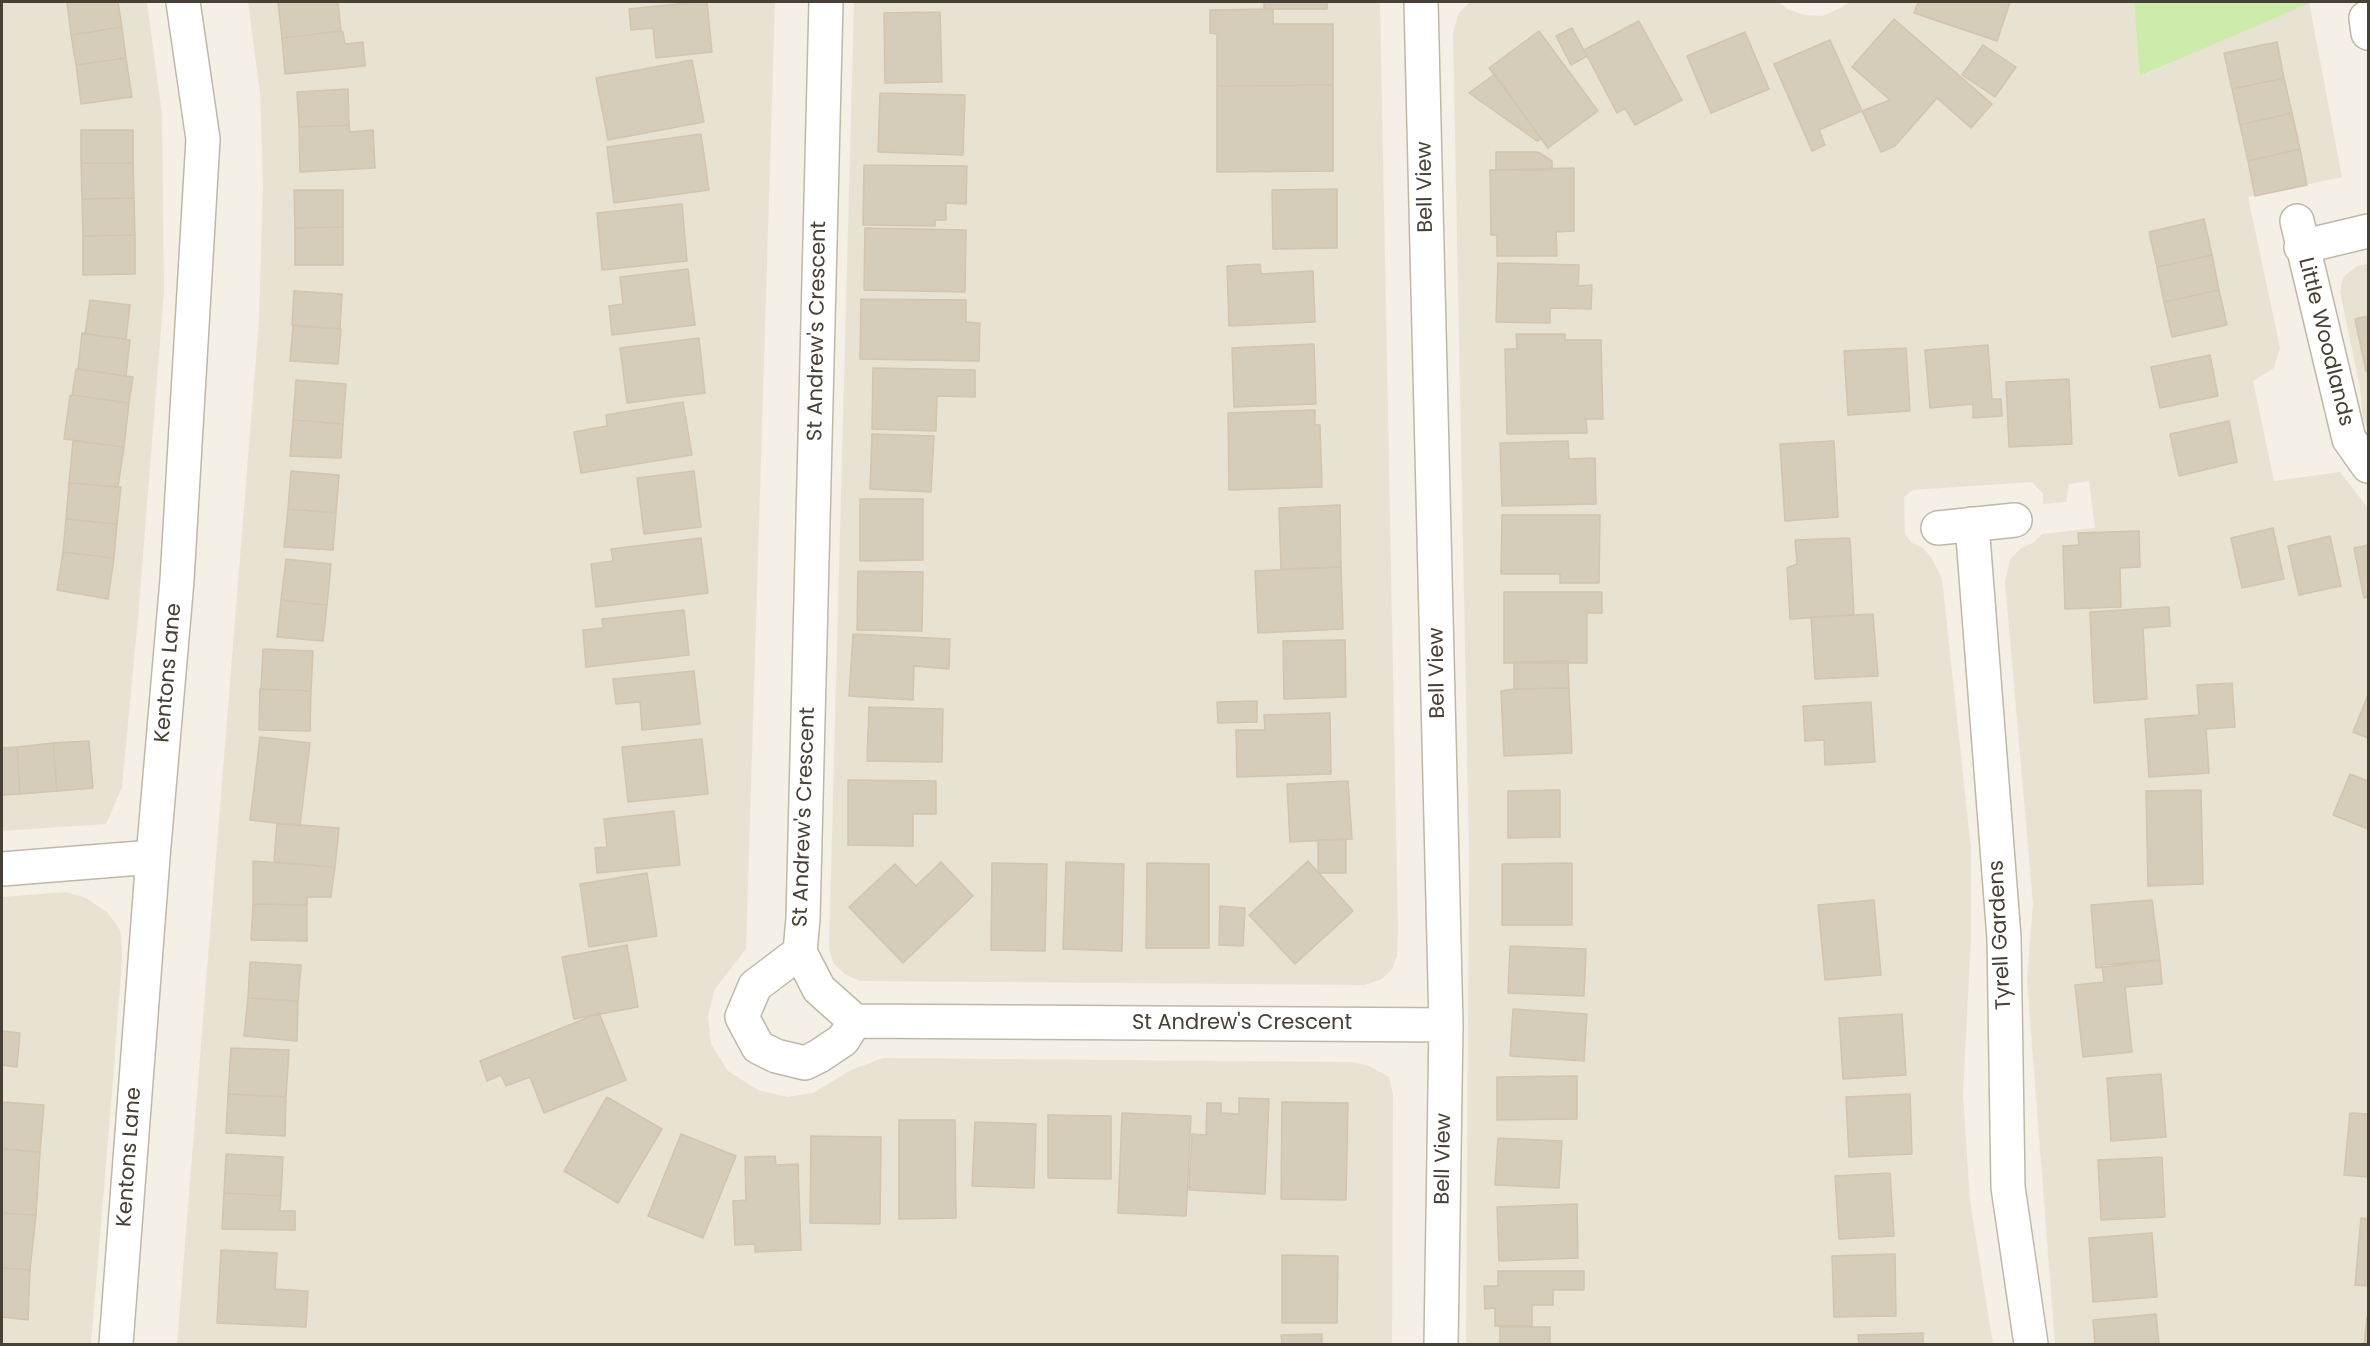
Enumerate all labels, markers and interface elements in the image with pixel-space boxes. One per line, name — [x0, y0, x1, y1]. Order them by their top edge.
street label: Bell View — [1413, 141, 1439, 233]
street label: St Andrew's Crescent — [803, 221, 833, 441]
street label: Little Woodlands — [2292, 255, 2358, 429]
street label: Kentons Lane — [150, 602, 188, 744]
street label: Bell View — [1425, 627, 1451, 719]
street label: St Andrew's Crescent — [789, 707, 821, 927]
street label: Tyrell Gardens — [1984, 859, 2018, 1011]
street label: St Andrew's Crescent — [1132, 1011, 1352, 1037]
street label: Kentons Lane — [113, 1086, 147, 1228]
street label: Bell View — [1431, 1113, 1457, 1205]

